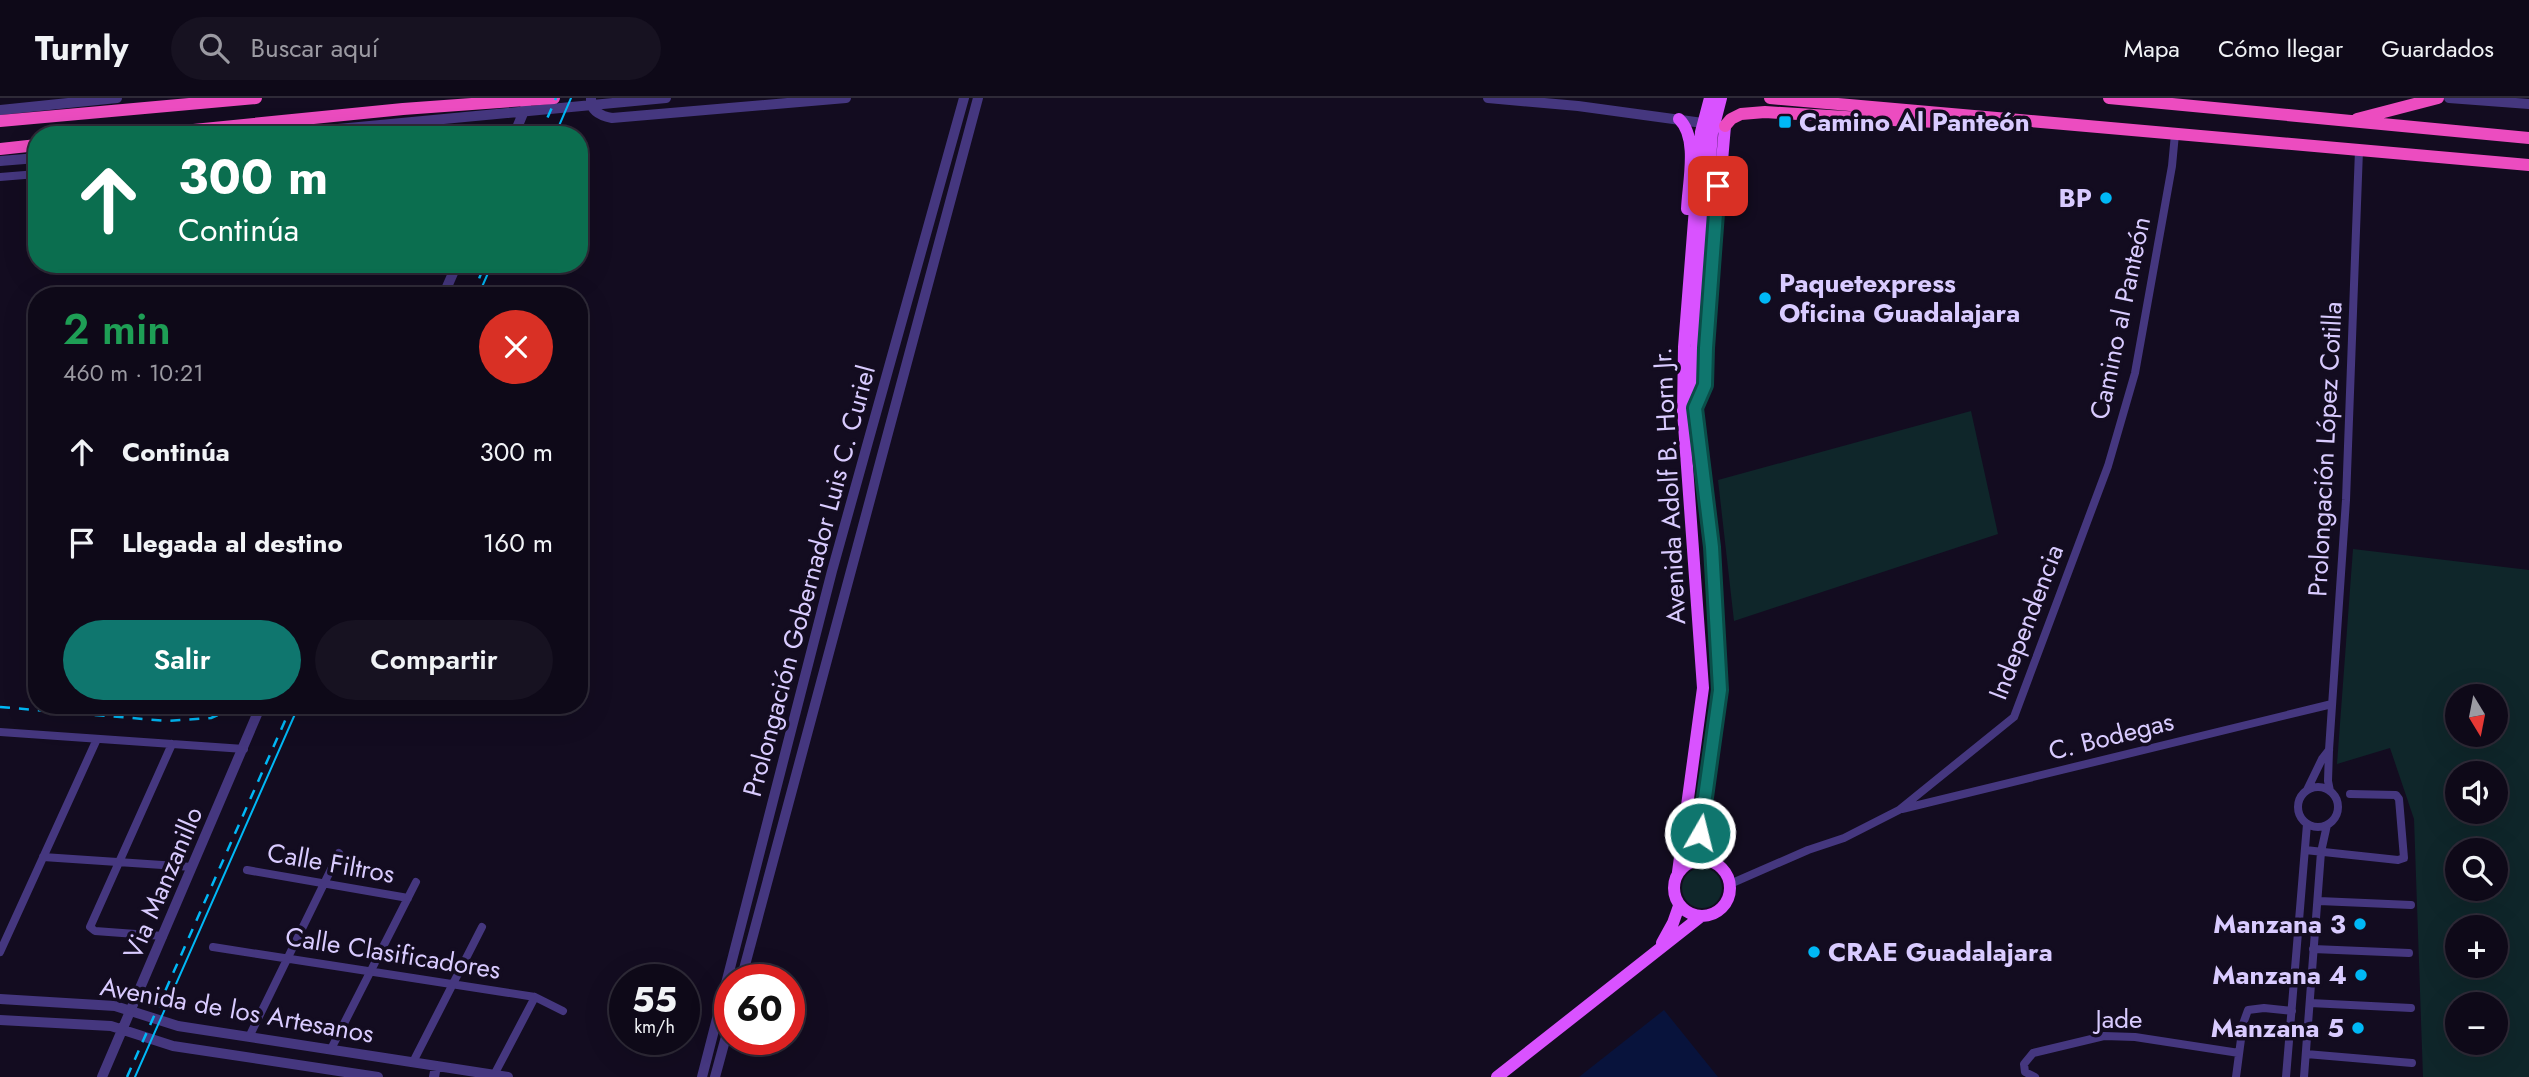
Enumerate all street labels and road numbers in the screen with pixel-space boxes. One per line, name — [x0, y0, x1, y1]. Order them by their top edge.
street label: Camino al Panteón — [2080, 213, 2160, 423]
street label: Prolongación López Cotilla — [2298, 301, 2352, 597]
street label: Avenida Adolf B. Horn Jr. — [1643, 346, 1695, 626]
street label: Prolongación Gobernador Luis C. Curiel — [733, 361, 885, 801]
street label: Independencia — [1979, 539, 2073, 705]
street label: C. Bodegas — [2044, 702, 2178, 770]
street label: Via Manzanillo — [114, 801, 212, 965]
street label: Calle Filtros — [264, 833, 398, 893]
street label: Calle Clasificadores — [283, 917, 503, 989]
street label: Avenida de los Artesanos — [97, 967, 377, 1053]
street label: Jade — [2093, 1000, 2142, 1038]

